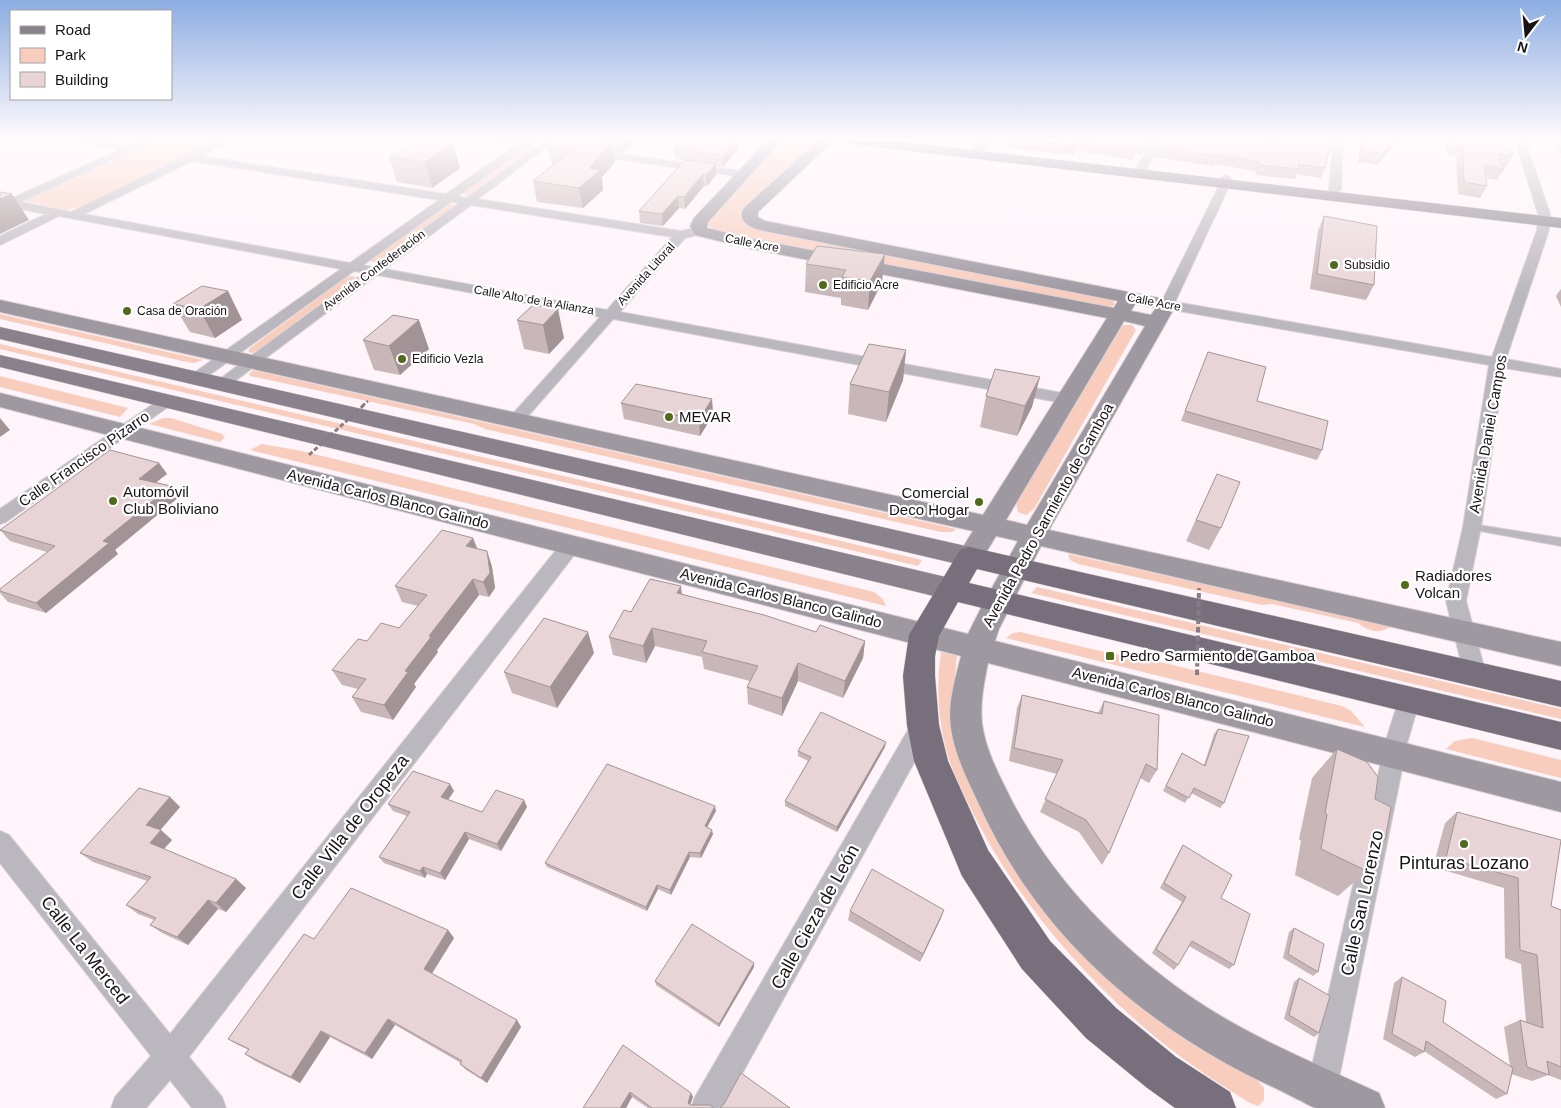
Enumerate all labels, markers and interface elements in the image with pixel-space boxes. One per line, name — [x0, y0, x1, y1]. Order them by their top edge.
legend — [10, 10, 172, 100]
north arrow — [1501, 10, 1551, 60]
text: Road — [55, 21, 91, 38]
text: N — [1515, 38, 1529, 57]
text: Park — [55, 46, 86, 63]
text: Building — [55, 71, 108, 88]
street label: Avenida Confederación — [320, 227, 428, 313]
street label: Calle Acre — [724, 231, 780, 255]
street label: Avenida Litoral — [614, 240, 678, 308]
place label: Subsidio — [1344, 258, 1390, 272]
marker: Subsidio — [1328, 259, 1340, 271]
place label: Edificio Acre — [833, 278, 899, 292]
marker: Edificio Acre — [817, 279, 829, 291]
street label: Calle Alto de la Alianza — [473, 283, 596, 318]
street label: Calle Acre — [1126, 290, 1182, 314]
place label: Casa de Oración — [137, 304, 227, 318]
marker: Casa de Oración — [121, 305, 133, 317]
place label: Edificio Vezla — [412, 352, 484, 366]
marker: Edificio Vezla — [396, 353, 408, 365]
street label: Avenida Daniel Campos — [1465, 353, 1510, 514]
street label: Avenida Pedro Sarmiento de Gamboa — [979, 399, 1117, 630]
street label: Calle Francisco Pizarro — [15, 407, 152, 510]
place label: MEVAR — [679, 408, 731, 425]
marker: MEVAR — [663, 411, 675, 423]
street label: Avenida Carlos Blanco Galindo — [285, 465, 491, 532]
place label: Automóvil Club Boliviano — [123, 483, 219, 517]
place label: Comercial Deco Hogar — [889, 484, 969, 518]
marker: Automóvil Club Boliviano — [107, 495, 119, 507]
marker: Comercial Deco Hogar — [973, 496, 985, 508]
street label: Avenida Carlos Blanco Galindo — [678, 564, 884, 631]
place label: Radiadores Volcan — [1415, 567, 1492, 601]
marker: Radiadores Volcan — [1399, 579, 1411, 591]
place label: Pedro Sarmiento de Gamboa — [1120, 647, 1316, 664]
marker: Pedro Sarmiento de Gamboa — [1104, 650, 1116, 662]
street label: Avenida Carlos Blanco Galindo — [1070, 663, 1276, 730]
street label: Calle Villa de Oropeza — [287, 750, 414, 904]
street label: Calle San Lorenzo — [1337, 828, 1387, 978]
marker: Pinturas Lozano — [1458, 838, 1470, 850]
street label: Calle Cieza de León — [767, 841, 863, 993]
place label: Pinturas Lozano — [1399, 853, 1529, 873]
street label: Calle La Merced — [37, 892, 133, 1008]

